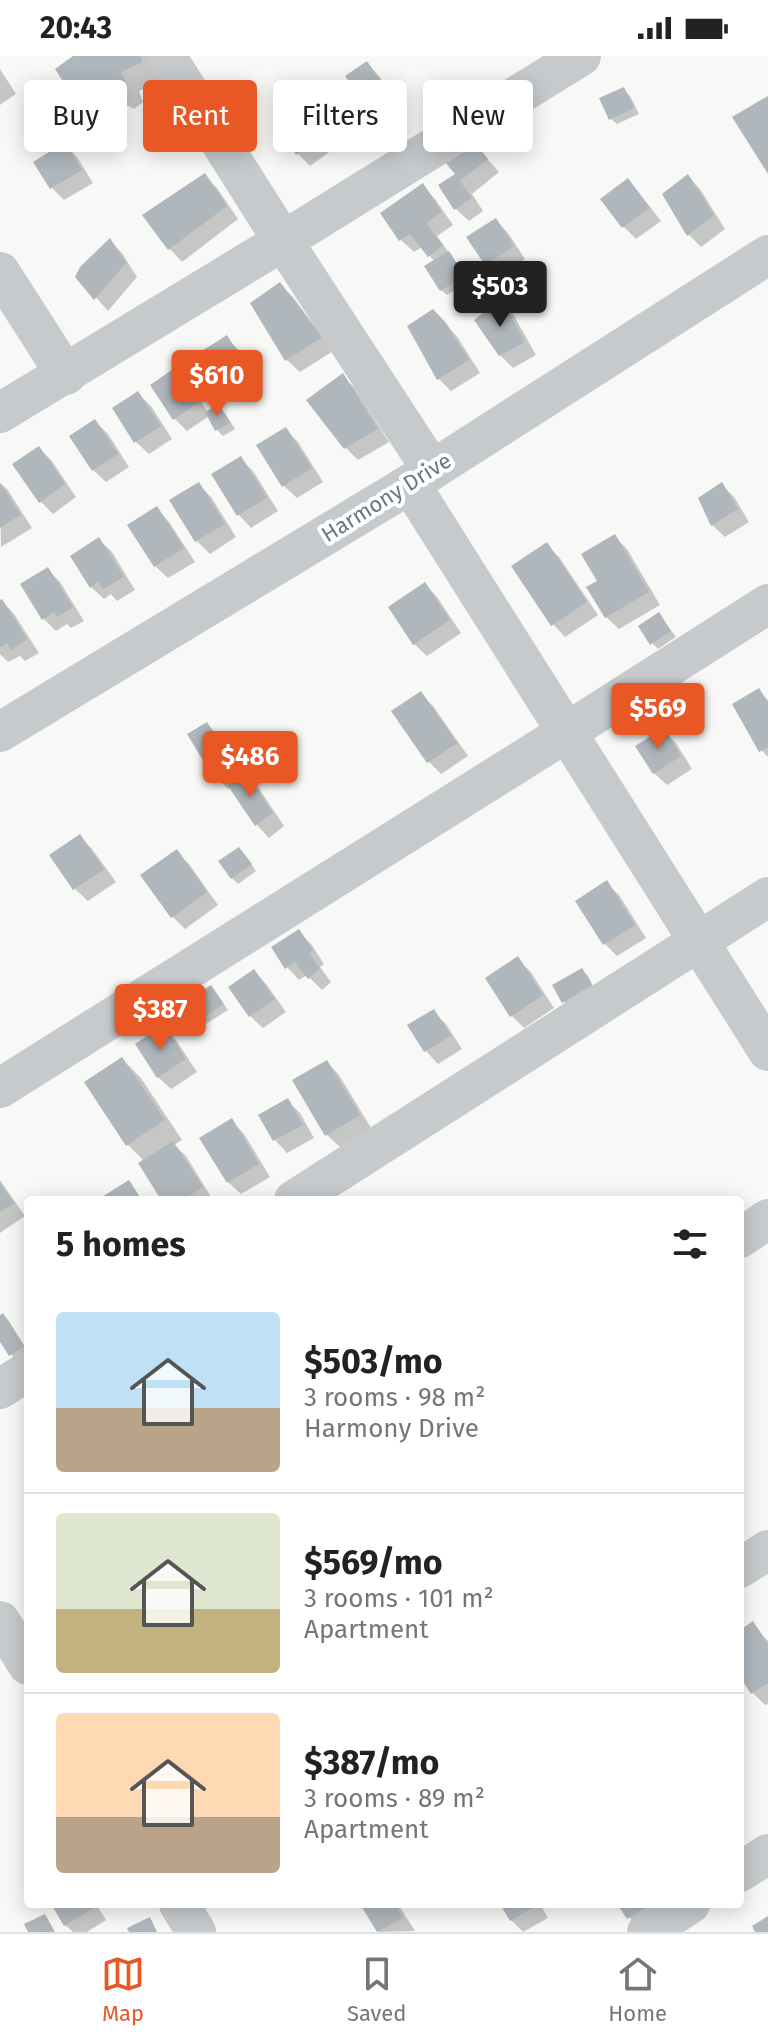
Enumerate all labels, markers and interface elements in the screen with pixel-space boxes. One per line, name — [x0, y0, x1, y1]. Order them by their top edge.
text: 20:43 — [40, 10, 112, 46]
chip: Buy — [24, 80, 127, 152]
chip: Rent — [143, 80, 257, 152]
chip: Filters — [273, 80, 407, 152]
chip: New — [423, 80, 533, 152]
pin: $503 — [453, 261, 547, 329]
text: $503 — [472, 271, 528, 302]
pin: $610 — [170, 350, 264, 418]
text: $610 — [190, 360, 244, 391]
street label: Harmony Drive — [316, 447, 456, 548]
pin: $569 — [611, 683, 705, 751]
text: $569 — [629, 693, 687, 724]
pin: $486 — [203, 731, 297, 799]
text: $486 — [221, 741, 279, 772]
pin: $387 — [113, 984, 207, 1052]
text: $387 — [133, 994, 187, 1025]
icon: filters — [668, 1222, 712, 1266]
text: 5 homes — [56, 1224, 186, 1265]
text: $503/mo — [304, 1341, 443, 1382]
icon: home — [120, 1344, 216, 1440]
text: 3 rooms · 98 m² — [304, 1382, 485, 1413]
text: Harmony Drive — [304, 1413, 479, 1444]
text: $569/mo — [304, 1542, 442, 1583]
icon: home — [120, 1545, 216, 1641]
text: 3 rooms · 101 m² — [304, 1583, 494, 1614]
text: Apartment — [304, 1614, 429, 1645]
text: $387/mo — [304, 1742, 439, 1783]
icon: home — [120, 1745, 216, 1841]
text: 3 rooms · 89 m² — [304, 1783, 485, 1814]
text: Apartment — [304, 1814, 429, 1845]
tab: Map — [101, 1952, 145, 2027]
tab: Saved — [347, 1952, 406, 2027]
tab: Home — [608, 1952, 667, 2027]

